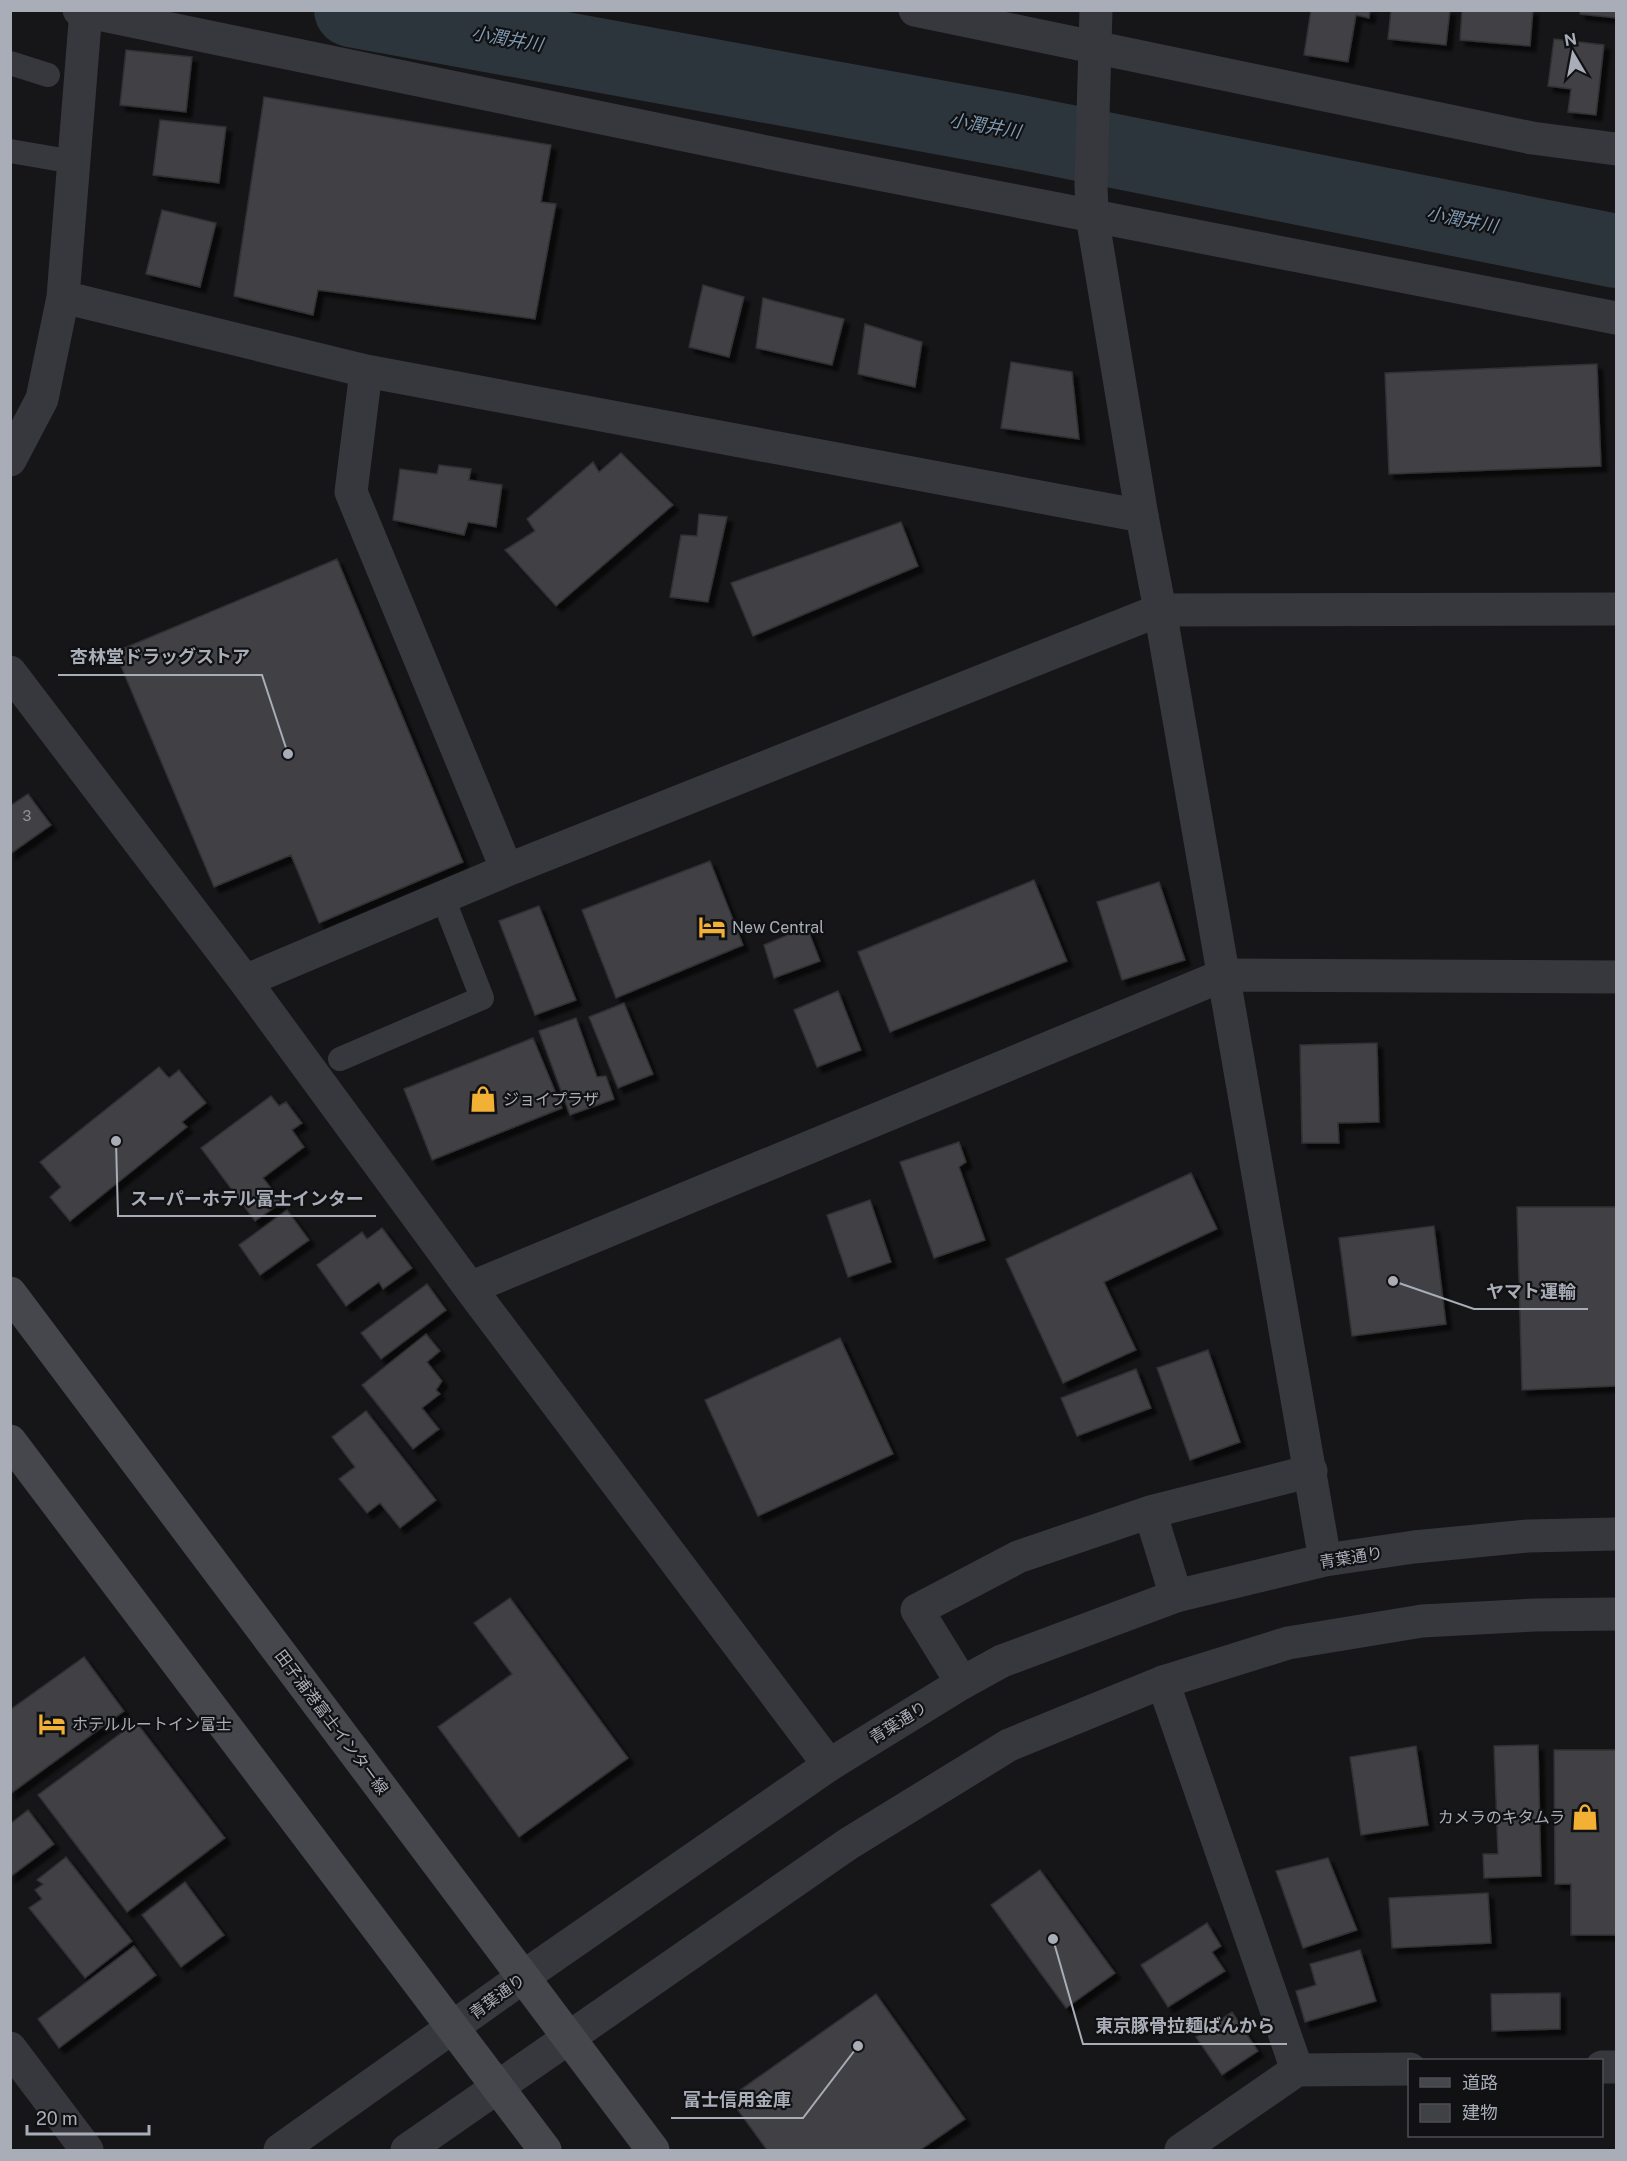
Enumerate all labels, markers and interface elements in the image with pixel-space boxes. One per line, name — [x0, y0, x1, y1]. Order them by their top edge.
water label: 小潤井川 — [470, 22, 546, 55]
north arrow — [1543, 24, 1603, 84]
text: N — [1563, 29, 1578, 50]
water label: 小潤井川 — [948, 109, 1024, 142]
water label: 小潤井川 — [1425, 202, 1501, 237]
callout: 杏林堂ドラッグストア — [58, 639, 262, 675]
text: 杏林堂ドラッグストア — [70, 646, 250, 667]
house number: 3 — [23, 808, 32, 824]
hotel icon: New Central — [697, 912, 727, 942]
place label: New Central — [732, 918, 824, 937]
shop icon: ジョイプラザ — [468, 1084, 498, 1114]
place label: ジョイプラザ — [503, 1090, 599, 1109]
callout: スーパーホテル富士インター — [118, 1180, 376, 1216]
text: スーパーホテル富士インター — [130, 1188, 364, 1209]
callout: ヤマト運輸 — [1474, 1273, 1588, 1309]
text: ヤマト運輸 — [1486, 1281, 1576, 1302]
street label: 青葉通り — [1318, 1543, 1384, 1572]
street label: 田子浦港富士インター線 — [271, 1646, 392, 1798]
street label: 青葉通り — [866, 1697, 930, 1747]
hotel icon: ホテルルートイン富士 — [37, 1709, 67, 1739]
place label: ホテルルートイン富士 — [72, 1715, 232, 1734]
shop icon: カメラのキタムラ — [1570, 1802, 1600, 1832]
place label: カメラのキタムラ — [1438, 1808, 1565, 1827]
street label: 青葉通り — [466, 1970, 529, 2023]
callout: 東京豚骨拉麺ばんから — [1083, 2008, 1287, 2044]
text: 東京豚骨拉麺ばんから — [1095, 2015, 1275, 2036]
legend — [1408, 2059, 1603, 2137]
text: 道路 — [1462, 2072, 1498, 2093]
callout: 富士信用金庫 — [671, 2082, 803, 2118]
text: 富士信用金庫 — [683, 2089, 791, 2110]
scale bar — [27, 2098, 148, 2136]
text: 建物 — [1462, 2102, 1498, 2123]
text: 20 m — [36, 2108, 78, 2129]

